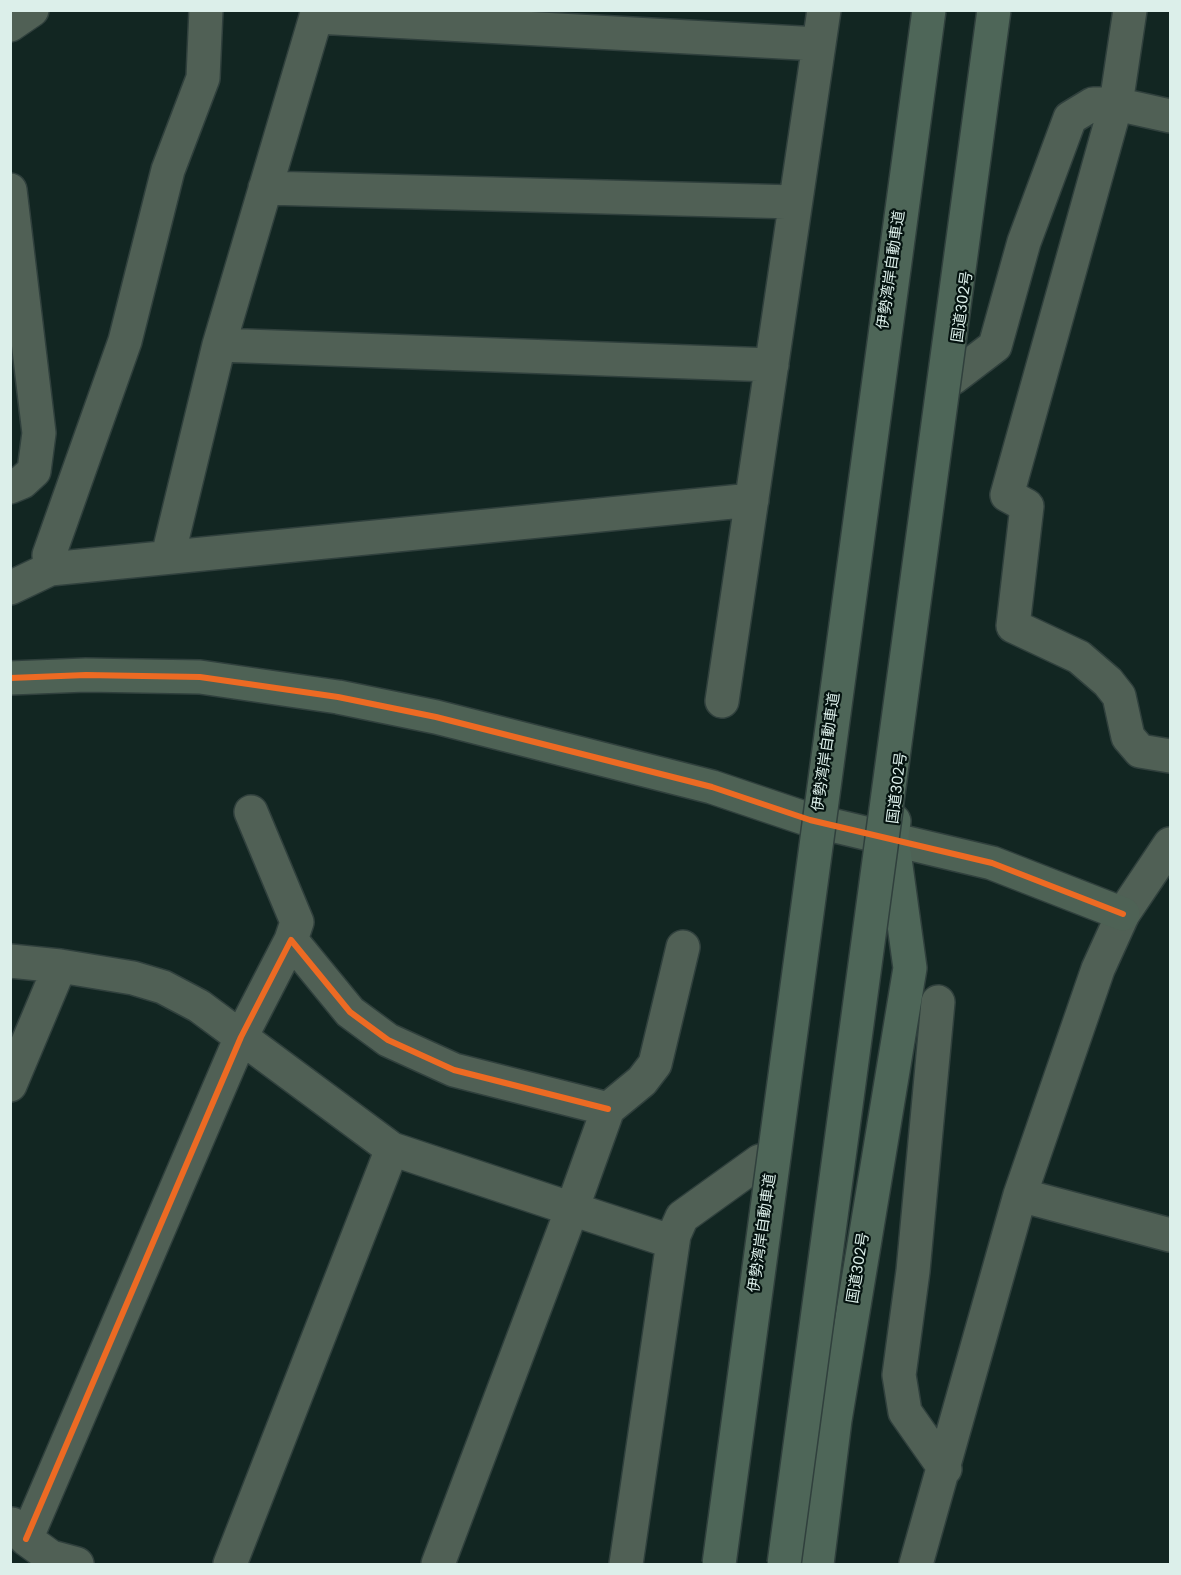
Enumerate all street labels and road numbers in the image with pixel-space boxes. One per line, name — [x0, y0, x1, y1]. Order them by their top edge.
street label: 伊勢湾岸自動車道 — [875, 209, 909, 331]
street label: 国道302号 — [949, 270, 977, 344]
street label: 伊勢湾岸自動車道 — [810, 691, 844, 813]
street label: 国道302号 — [885, 751, 911, 825]
street label: 伊勢湾岸自動車道 — [746, 1172, 780, 1294]
street label: 国道302号 — [844, 1231, 874, 1305]

